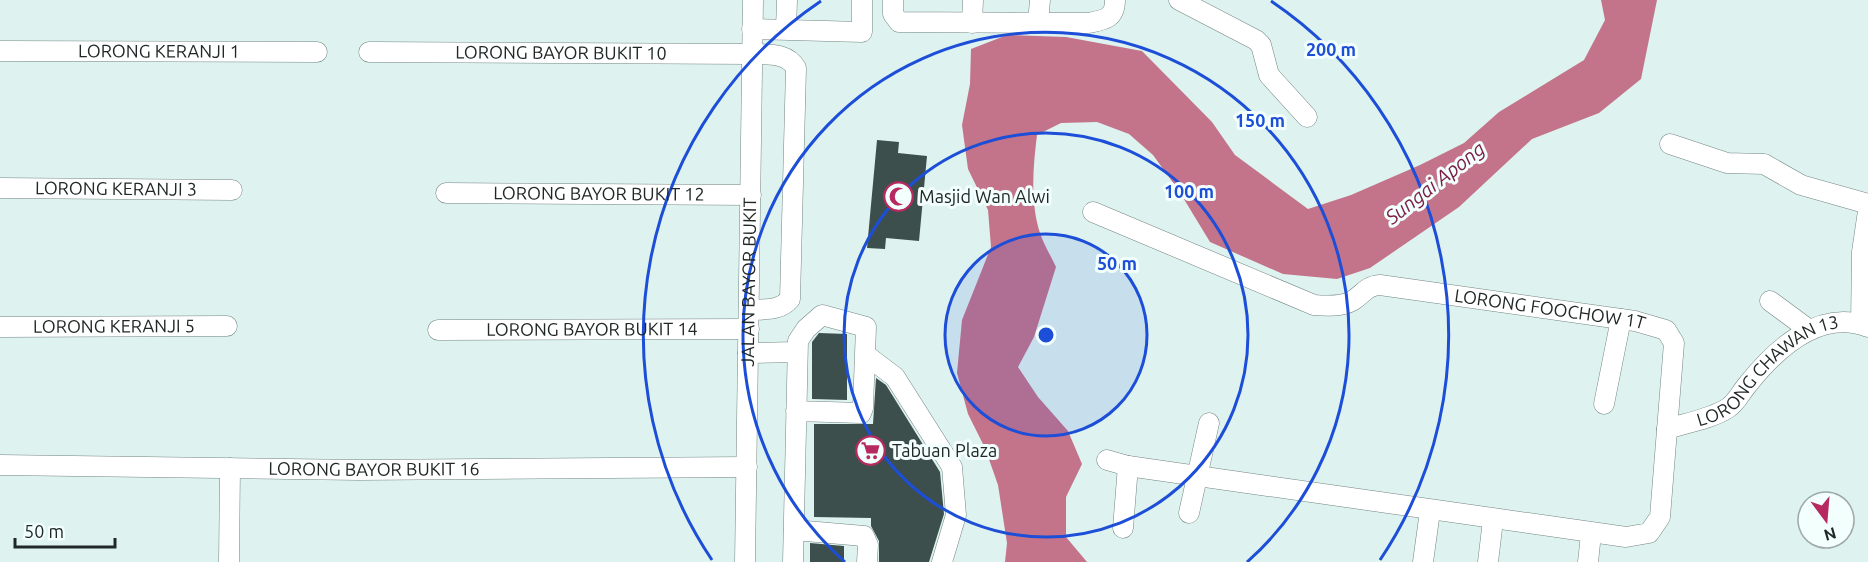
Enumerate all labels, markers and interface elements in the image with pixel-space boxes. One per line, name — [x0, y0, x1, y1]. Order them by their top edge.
text: 200 m — [1306, 39, 1356, 59]
street label: LORONG KERANJI 1 — [78, 40, 240, 61]
street label: LORONG BAYOR BUKIT 10 — [455, 41, 667, 63]
text: 150 m — [1235, 110, 1285, 130]
water label: Sungai Apong — [1380, 137, 1489, 229]
street label: LORONG KERANJI 3 — [35, 177, 197, 199]
mosque icon: Masjid Wan Alwi — [882, 181, 914, 213]
text: 100 m — [1164, 181, 1214, 201]
street label: LORONG BAYOR BUKIT 12 — [493, 182, 705, 204]
place label: Masjid Wan Alwi — [919, 186, 1050, 206]
street label: JALAN BAYOR BUKIT — [737, 197, 759, 367]
text: 50 m — [1097, 253, 1137, 273]
street label: LORONG FOOCHOW 1T — [1453, 285, 1648, 333]
street label: LORONG CHAWAN 13 — [1694, 311, 1840, 429]
street label: LORONG KERANJI 5 — [33, 315, 195, 336]
street label: LORONG BAYOR BUKIT 14 — [486, 318, 698, 339]
centre of rings — [1036, 325, 1056, 345]
supermarket icon: Tabuan Plaza — [855, 435, 887, 467]
place label: Tabuan Plaza — [892, 440, 997, 460]
street label: LORONG BAYOR BUKIT 16 — [268, 458, 480, 479]
north arrow — [1796, 490, 1856, 550]
scale bar — [15, 511, 116, 549]
text: 50 m — [24, 521, 64, 541]
text: N — [1822, 524, 1838, 545]

